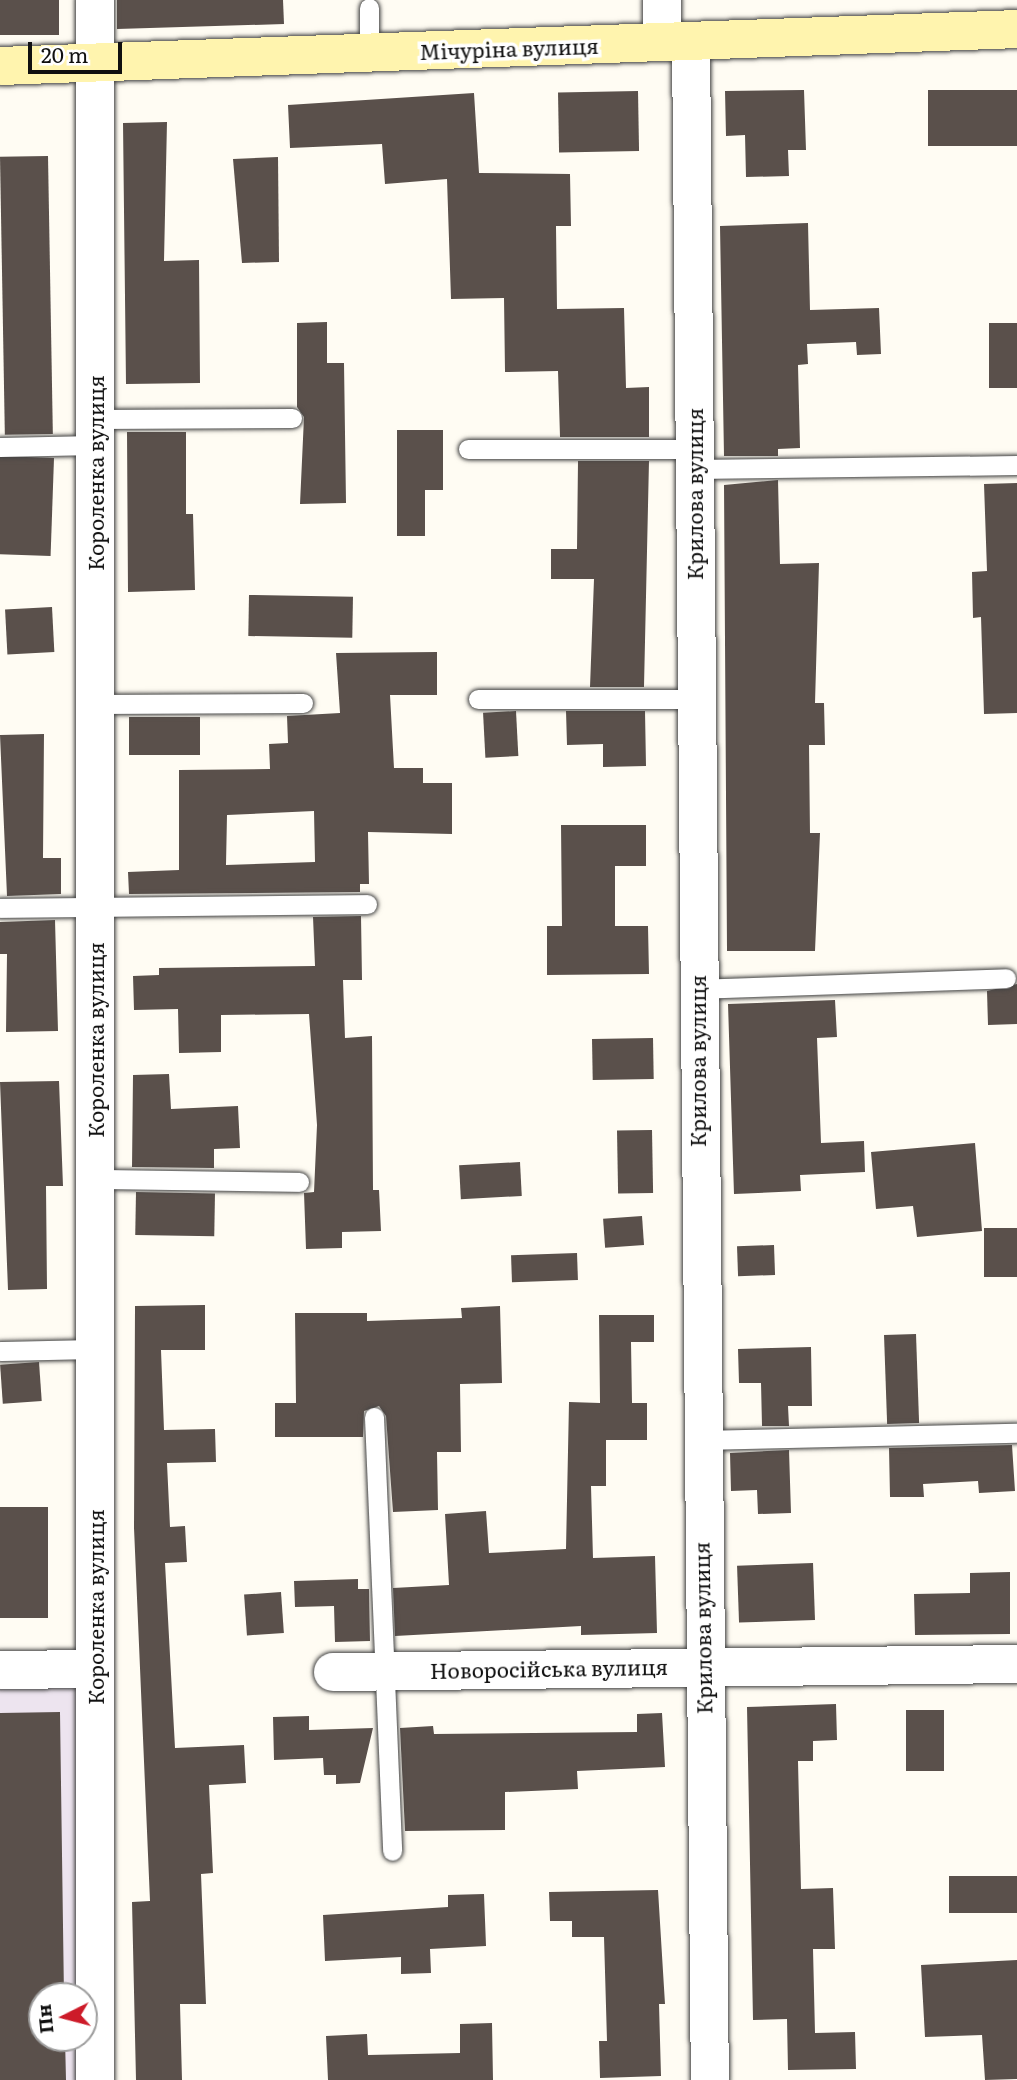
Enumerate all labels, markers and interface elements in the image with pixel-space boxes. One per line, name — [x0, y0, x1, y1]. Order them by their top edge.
scale bar — [32, 28, 126, 72]
street label: Мічуріна вулиця — [419, 32, 599, 64]
text: 20 m — [41, 38, 88, 69]
street label: Короленка вулиця — [82, 375, 108, 571]
street label: Крилова вулиця — [681, 408, 707, 580]
street label: Короленка вулиця — [82, 942, 108, 1138]
street label: Крилова вулиця — [684, 975, 710, 1147]
street label: Короленка вулиця — [82, 1509, 108, 1705]
street label: Крилова вулиця — [688, 1542, 716, 1714]
street label: Новоросійська вулиця — [430, 1653, 668, 1683]
north arrow — [28, 1982, 98, 2052]
text: Пн — [29, 2003, 60, 2035]

